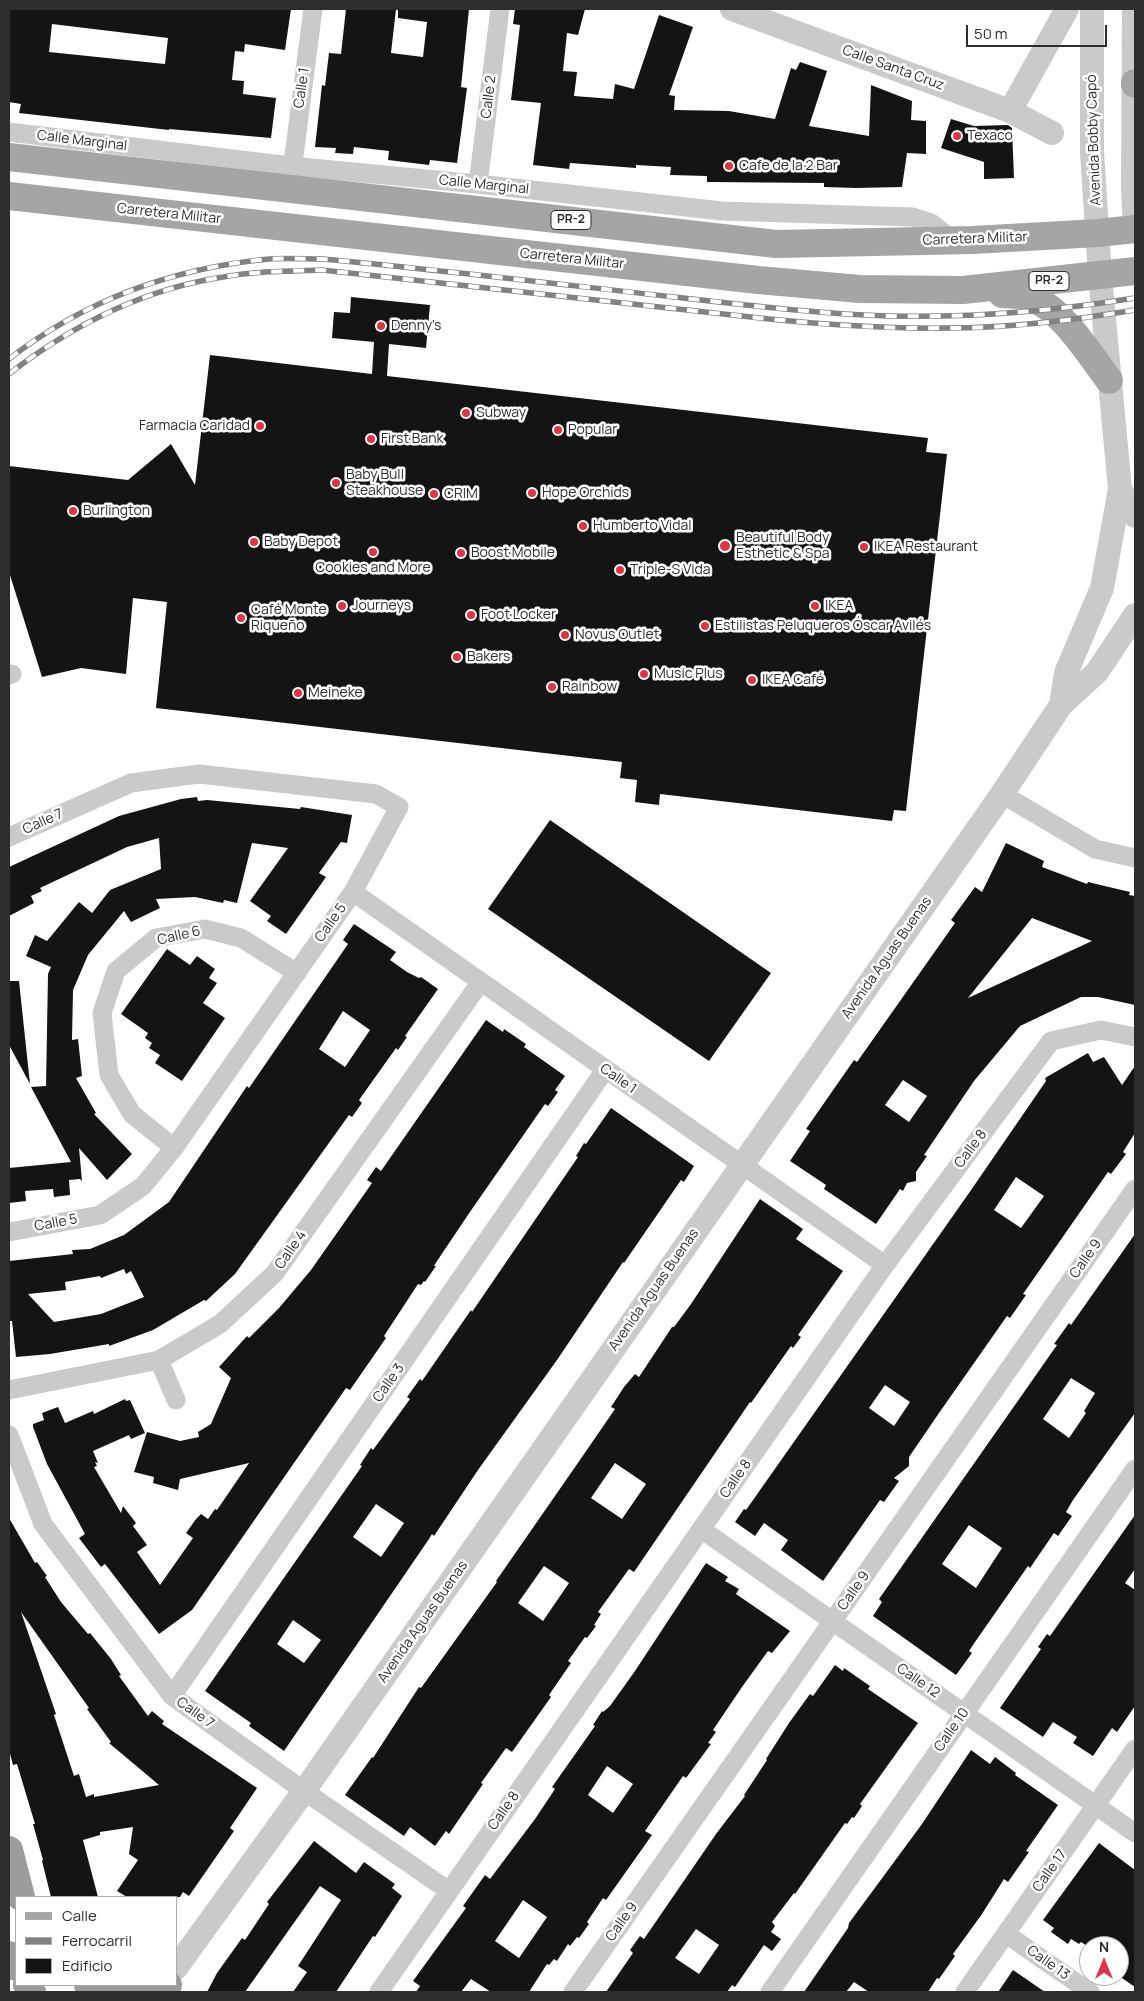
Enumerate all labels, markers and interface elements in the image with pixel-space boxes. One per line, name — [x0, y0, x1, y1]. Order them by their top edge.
scale bar — [969, 15, 1110, 47]
text: 50 m — [974, 23, 1008, 44]
street label: Calle Santa Cruz — [840, 42, 946, 94]
street label: Calle 1 — [291, 67, 313, 109]
street label: Calle 2 — [478, 74, 500, 120]
street label: Avenida Bobby Capó — [1083, 74, 1105, 206]
street label: Calle Marginal — [36, 127, 128, 155]
place label: Texaco — [967, 128, 1013, 144]
marker: Texaco — [951, 130, 963, 142]
place label: Cafe de la 2 Bar — [739, 158, 838, 174]
marker: Cafe de la 2 Bar — [723, 160, 735, 172]
street label: Calle Marginal — [438, 172, 530, 198]
street label: Carretera Militar — [116, 200, 222, 228]
road number: PR-2 — [551, 210, 591, 230]
street label: Carretera Militar — [922, 229, 1028, 249]
street label: Carretera Militar — [519, 245, 625, 273]
road number: PR-2 — [1029, 272, 1069, 290]
place label: Denny's — [391, 318, 441, 334]
marker: Denny's — [375, 320, 387, 332]
place label: Subway — [476, 405, 526, 421]
marker: Subway — [460, 407, 472, 419]
place label: Farmacia Caridad — [139, 418, 250, 434]
marker: Farmacia Caridad — [254, 420, 266, 432]
place label: Popular — [568, 422, 617, 438]
marker: Popular — [552, 424, 564, 436]
place label: First Bank — [381, 431, 443, 447]
marker: First Bank — [365, 433, 377, 445]
place label: Baby Bull Steakhouse — [346, 467, 423, 500]
marker: Baby Bull Steakhouse — [330, 477, 342, 489]
place label: Hope Orchids — [542, 485, 629, 501]
place label: CRIM — [444, 486, 478, 502]
marker: Hope Orchids — [526, 487, 538, 499]
marker: CRIM — [428, 488, 440, 500]
place label: Burlington — [83, 503, 150, 519]
marker: Burlington — [67, 505, 79, 517]
place label: Humberto Vidal — [593, 518, 691, 534]
marker: Humberto Vidal — [577, 520, 589, 532]
place label: Beautiful Body Esthetic & Spa — [736, 530, 829, 562]
place label: Baby Depot — [264, 534, 338, 550]
marker: Baby Depot — [248, 536, 260, 548]
marker: Beautiful Body Esthetic & Spa — [718, 539, 732, 553]
place label: IKEA Restaurant — [874, 539, 978, 555]
marker: IKEA Restaurant — [858, 541, 870, 553]
place label: Boost Mobile — [471, 545, 555, 561]
marker: Cookies and More — [367, 546, 379, 558]
marker: Boost Mobile — [455, 547, 467, 559]
place label: Cookies and More — [315, 560, 431, 576]
place label: Triple-S Vida — [630, 562, 711, 578]
marker: Triple-S Vida — [614, 564, 626, 576]
place label: Journeys — [352, 598, 411, 614]
place label: IKEA — [825, 598, 853, 614]
marker: Journeys — [336, 600, 348, 612]
marker: IKEA — [809, 600, 821, 612]
place label: Café Monte Riqueño — [251, 602, 327, 634]
place label: Foot Locker — [481, 607, 556, 623]
marker: Foot Locker — [465, 609, 477, 621]
marker: Café Monte Riqueño — [235, 612, 247, 624]
place label: Estilistas Peluqueros Óscar Avilés — [715, 618, 931, 634]
marker: Estilistas Peluqueros Óscar Avilés — [699, 620, 711, 632]
place label: Novus Outlet — [575, 627, 659, 643]
marker: Novus Outlet — [559, 629, 571, 641]
place label: Bakers — [467, 649, 510, 665]
marker: Bakers — [451, 651, 463, 663]
place label: Music Plus — [654, 666, 723, 682]
marker: Music Plus — [638, 668, 650, 680]
place label: IKEA Café — [762, 672, 824, 688]
marker: IKEA Café — [746, 674, 758, 686]
place label: Rainbow — [562, 679, 617, 695]
marker: Rainbow — [546, 681, 558, 693]
place label: Meineke — [308, 685, 363, 701]
marker: Meineke — [292, 687, 304, 699]
street label: Calle 7 — [20, 806, 66, 838]
street label: Avenida Aguas Buenas — [838, 894, 936, 1022]
street label: Calle 5 — [312, 900, 350, 946]
street label: Calle 6 — [156, 923, 202, 949]
street label: Calle 1 — [596, 1060, 640, 1098]
street label: Calle 8 — [951, 1127, 991, 1171]
street label: Calle 5 — [33, 1211, 79, 1235]
street label: Avenida Aguas Buenas — [605, 1226, 703, 1354]
street label: Calle 4 — [272, 1227, 310, 1273]
street label: Calle 9 — [1066, 1236, 1106, 1282]
street label: Calle 3 — [370, 1361, 408, 1405]
street label: Calle 8 — [717, 1456, 755, 1502]
street label: Avenida Aguas Buenas — [374, 1558, 472, 1686]
street label: Calle 9 — [834, 1568, 874, 1614]
street label: Calle 12 — [893, 1660, 943, 1702]
street label: Calle 7 — [173, 1694, 217, 1732]
street label: Calle 10 — [931, 1705, 973, 1755]
street label: Calle 8 — [485, 1788, 523, 1834]
street label: Calle 17 — [1029, 1847, 1071, 1895]
legend — [15, 1896, 178, 1986]
street label: Calle 9 — [602, 1899, 642, 1945]
text: Calle — [62, 1905, 97, 1926]
text: Ferrocarril — [62, 1930, 132, 1951]
north arrow — [1079, 1936, 1129, 1986]
text: N — [1099, 1937, 1109, 1956]
street label: Calle 13 — [1023, 1942, 1073, 1984]
text: Edificio — [62, 1955, 112, 1976]

